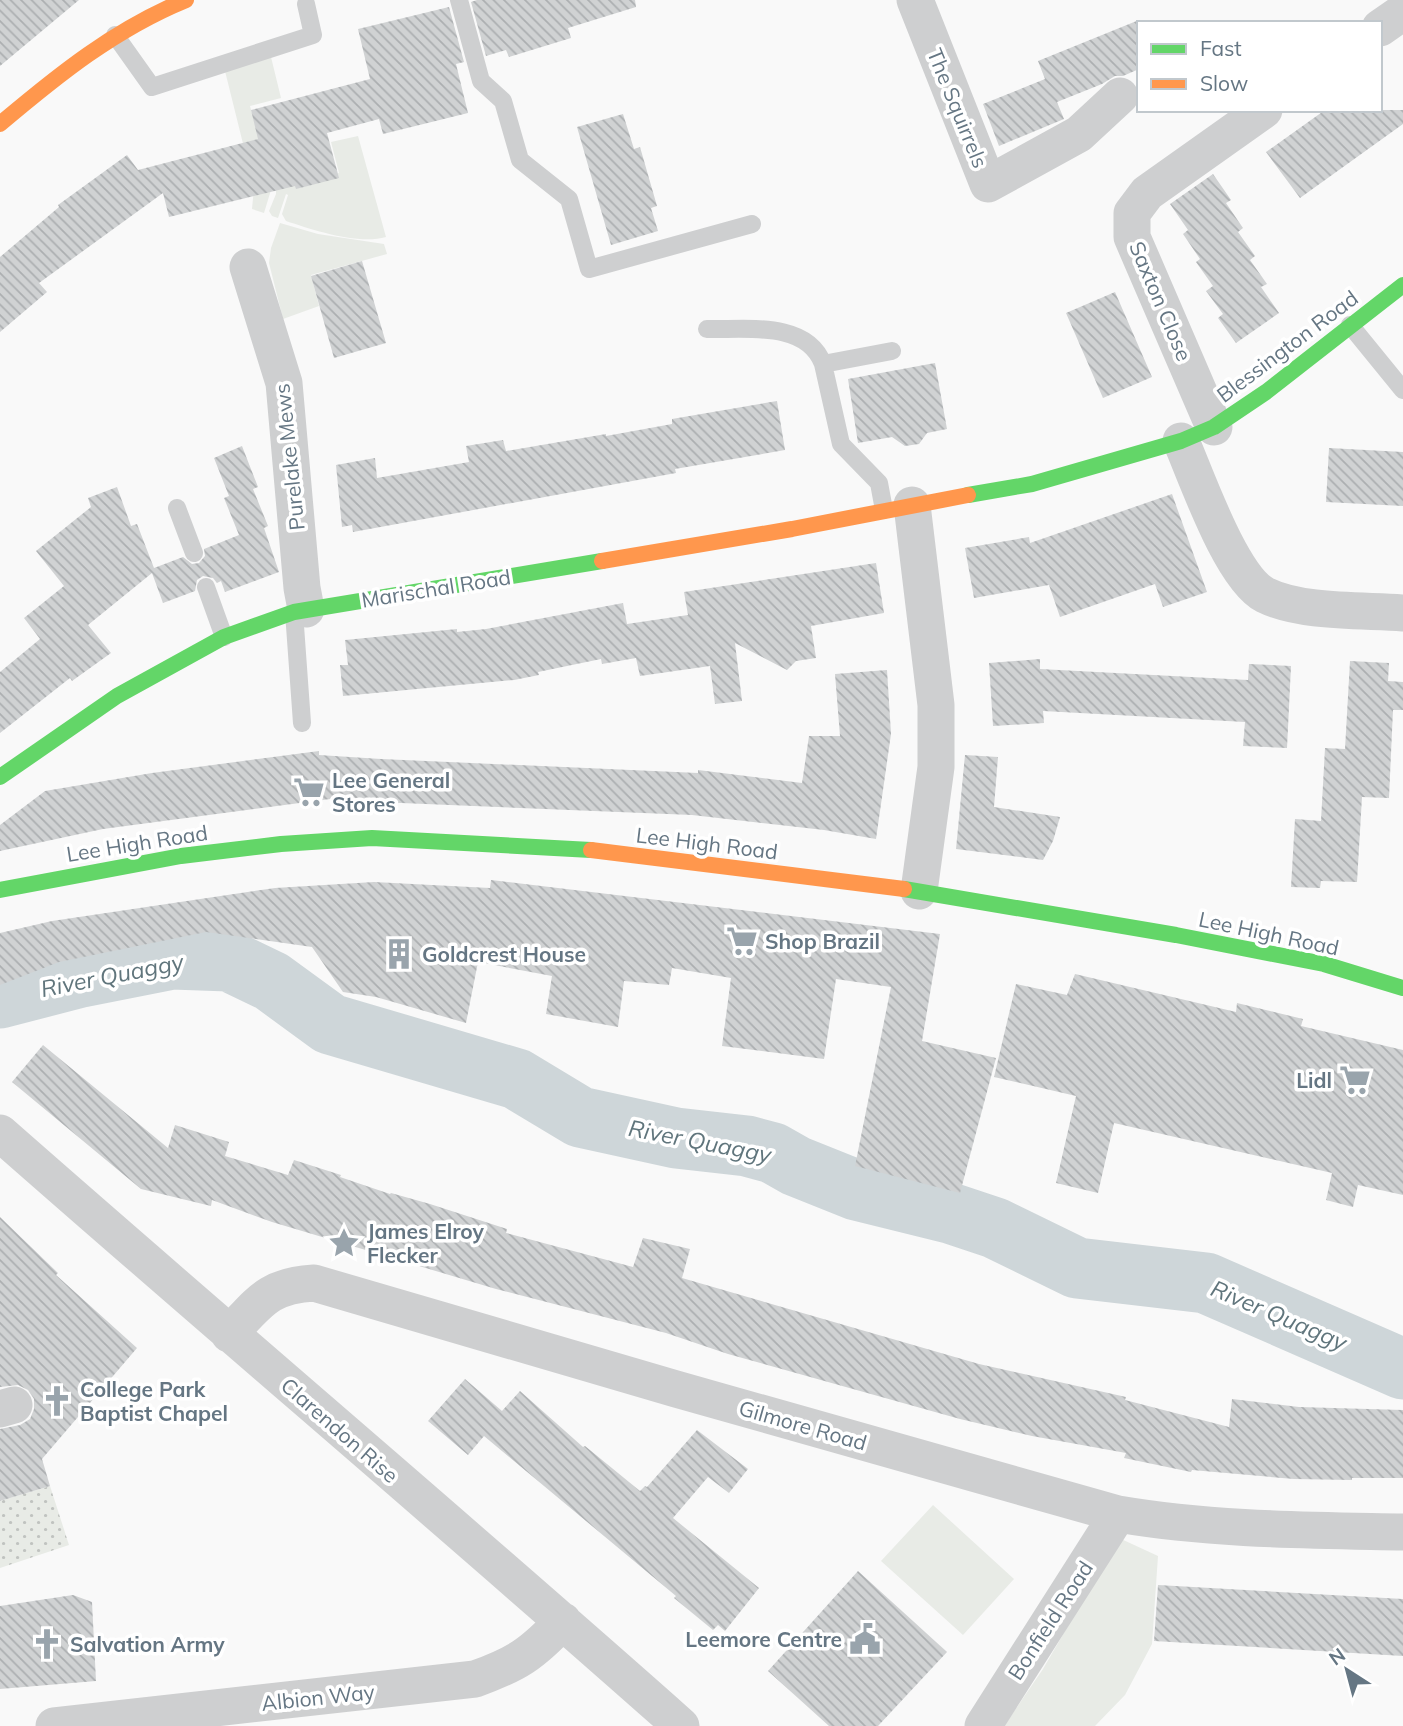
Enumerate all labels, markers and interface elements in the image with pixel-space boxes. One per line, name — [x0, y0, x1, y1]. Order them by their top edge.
legend — [1137, 21, 1382, 112]
text: Fast — [1200, 35, 1242, 61]
street label: The Squirrels — [922, 44, 994, 172]
text: Slow — [1200, 70, 1248, 96]
street label: Saxton Close — [1124, 237, 1198, 365]
street label: Blessington Road — [1211, 284, 1363, 408]
street label: Purelake Mews — [268, 382, 310, 532]
street label: Marischal Road — [359, 563, 513, 613]
place label: Lee General Stores — [332, 767, 450, 817]
supermarket icon: Lee General Stores — [292, 775, 326, 809]
street label: Lee High Road — [65, 819, 209, 867]
street label: Lee High Road — [635, 821, 779, 865]
street label: Lee High Road — [1197, 905, 1341, 961]
supermarket icon: Shop Brazil — [725, 924, 759, 958]
place label: Shop Brazil — [765, 928, 880, 954]
building icon: Goldcrest House — [382, 937, 416, 971]
place label: Goldcrest House — [422, 941, 586, 967]
water label: River Quaggy — [38, 947, 187, 1003]
supermarket icon: Lidl — [1338, 1063, 1372, 1097]
place label: Lidl — [1296, 1067, 1332, 1093]
water label: River Quaggy — [626, 1113, 775, 1169]
place label: James Elroy Flecker — [367, 1218, 485, 1268]
place icon: James Elroy Flecker — [327, 1226, 361, 1260]
water label: River Quaggy — [1207, 1273, 1352, 1357]
street label: Clarendon Rise — [276, 1372, 404, 1488]
place label: College Park Baptist Chapel — [80, 1376, 228, 1426]
church icon: College Park Baptist Chapel — [40, 1384, 74, 1418]
street label: Gilmore Road — [736, 1394, 870, 1456]
street label: Bonfield Road — [1002, 1556, 1098, 1684]
public building icon: Leemore Centre — [848, 1622, 882, 1656]
place label: Leemore Centre — [685, 1626, 842, 1652]
church icon: Salvation Army — [30, 1627, 64, 1661]
place label: Salvation Army — [70, 1631, 225, 1657]
north arrow — [1312, 1635, 1382, 1705]
text: N — [1324, 1642, 1350, 1670]
street label: Albion Way — [260, 1678, 376, 1716]

